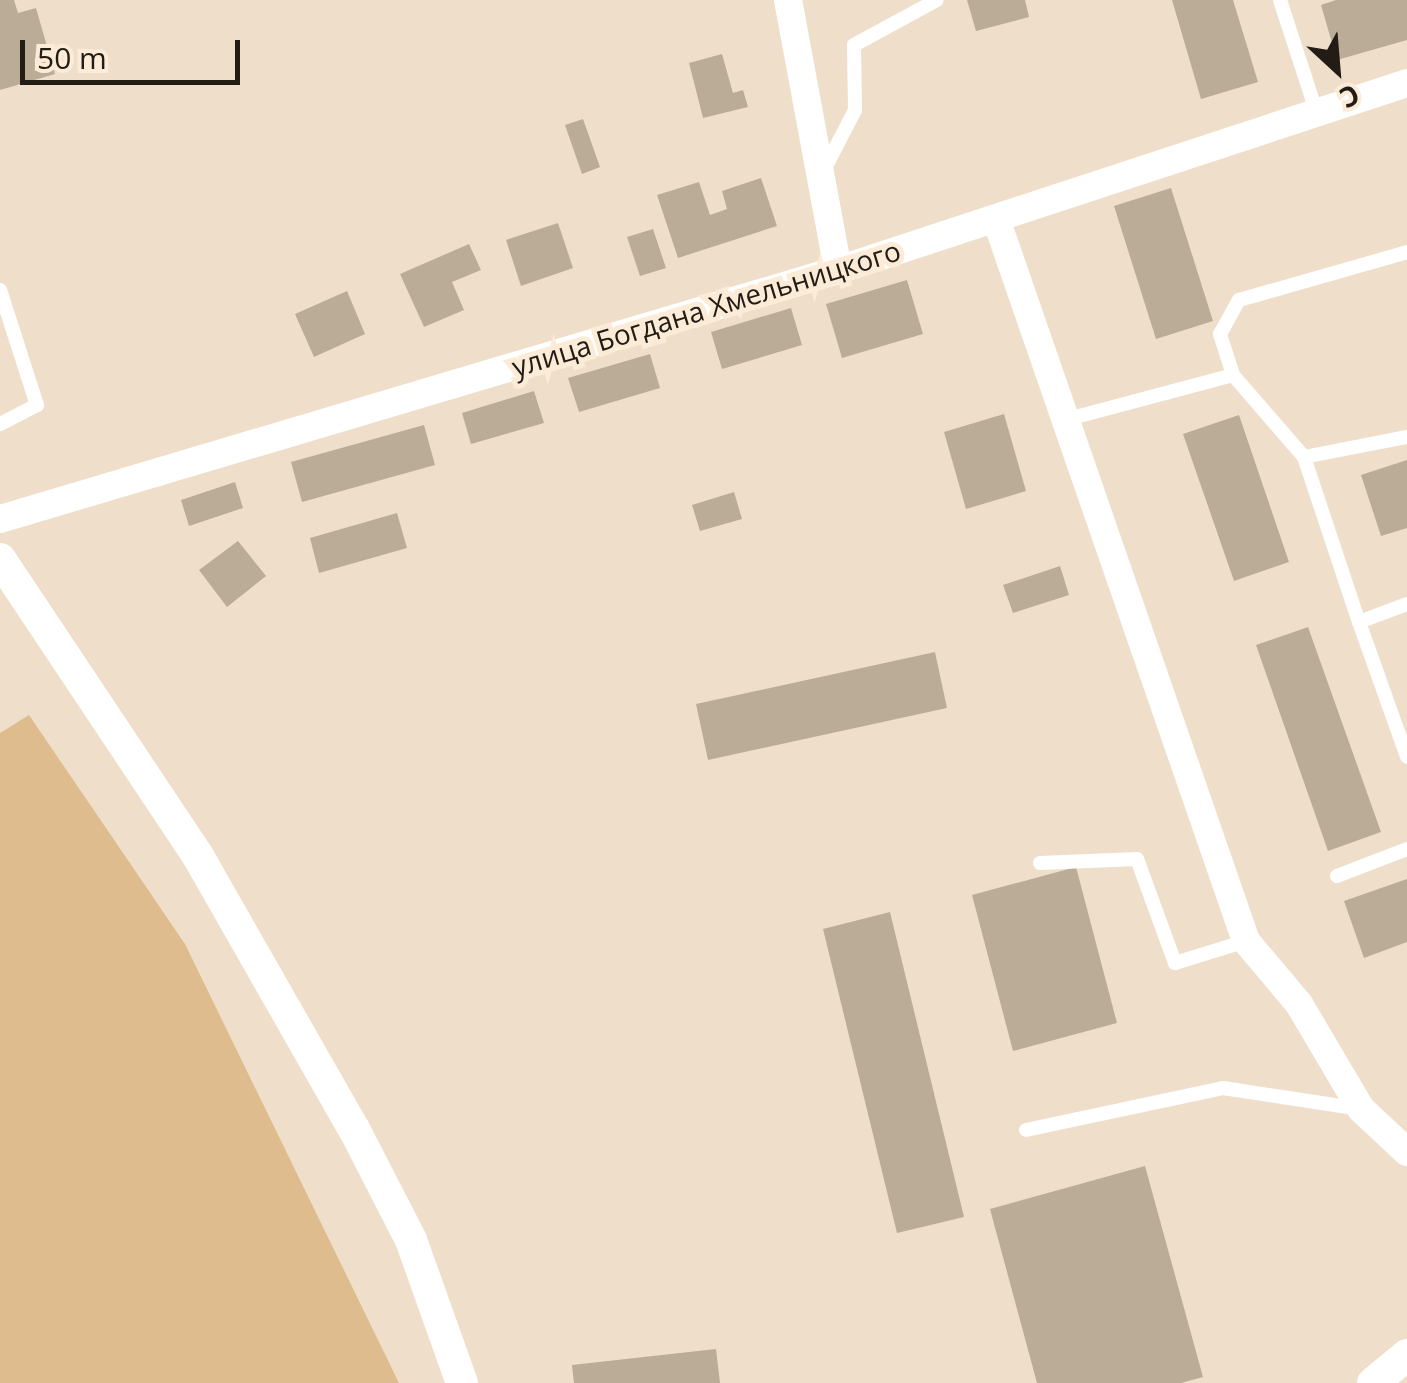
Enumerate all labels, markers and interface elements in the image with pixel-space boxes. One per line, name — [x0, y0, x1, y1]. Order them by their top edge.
scale bar — [25, 20, 245, 82]
north arrow — [1287, 20, 1387, 120]
text: 50 m — [37, 37, 107, 78]
text: С — [1334, 76, 1366, 118]
street label: улица Богдана Хмельницкого — [508, 233, 904, 383]

